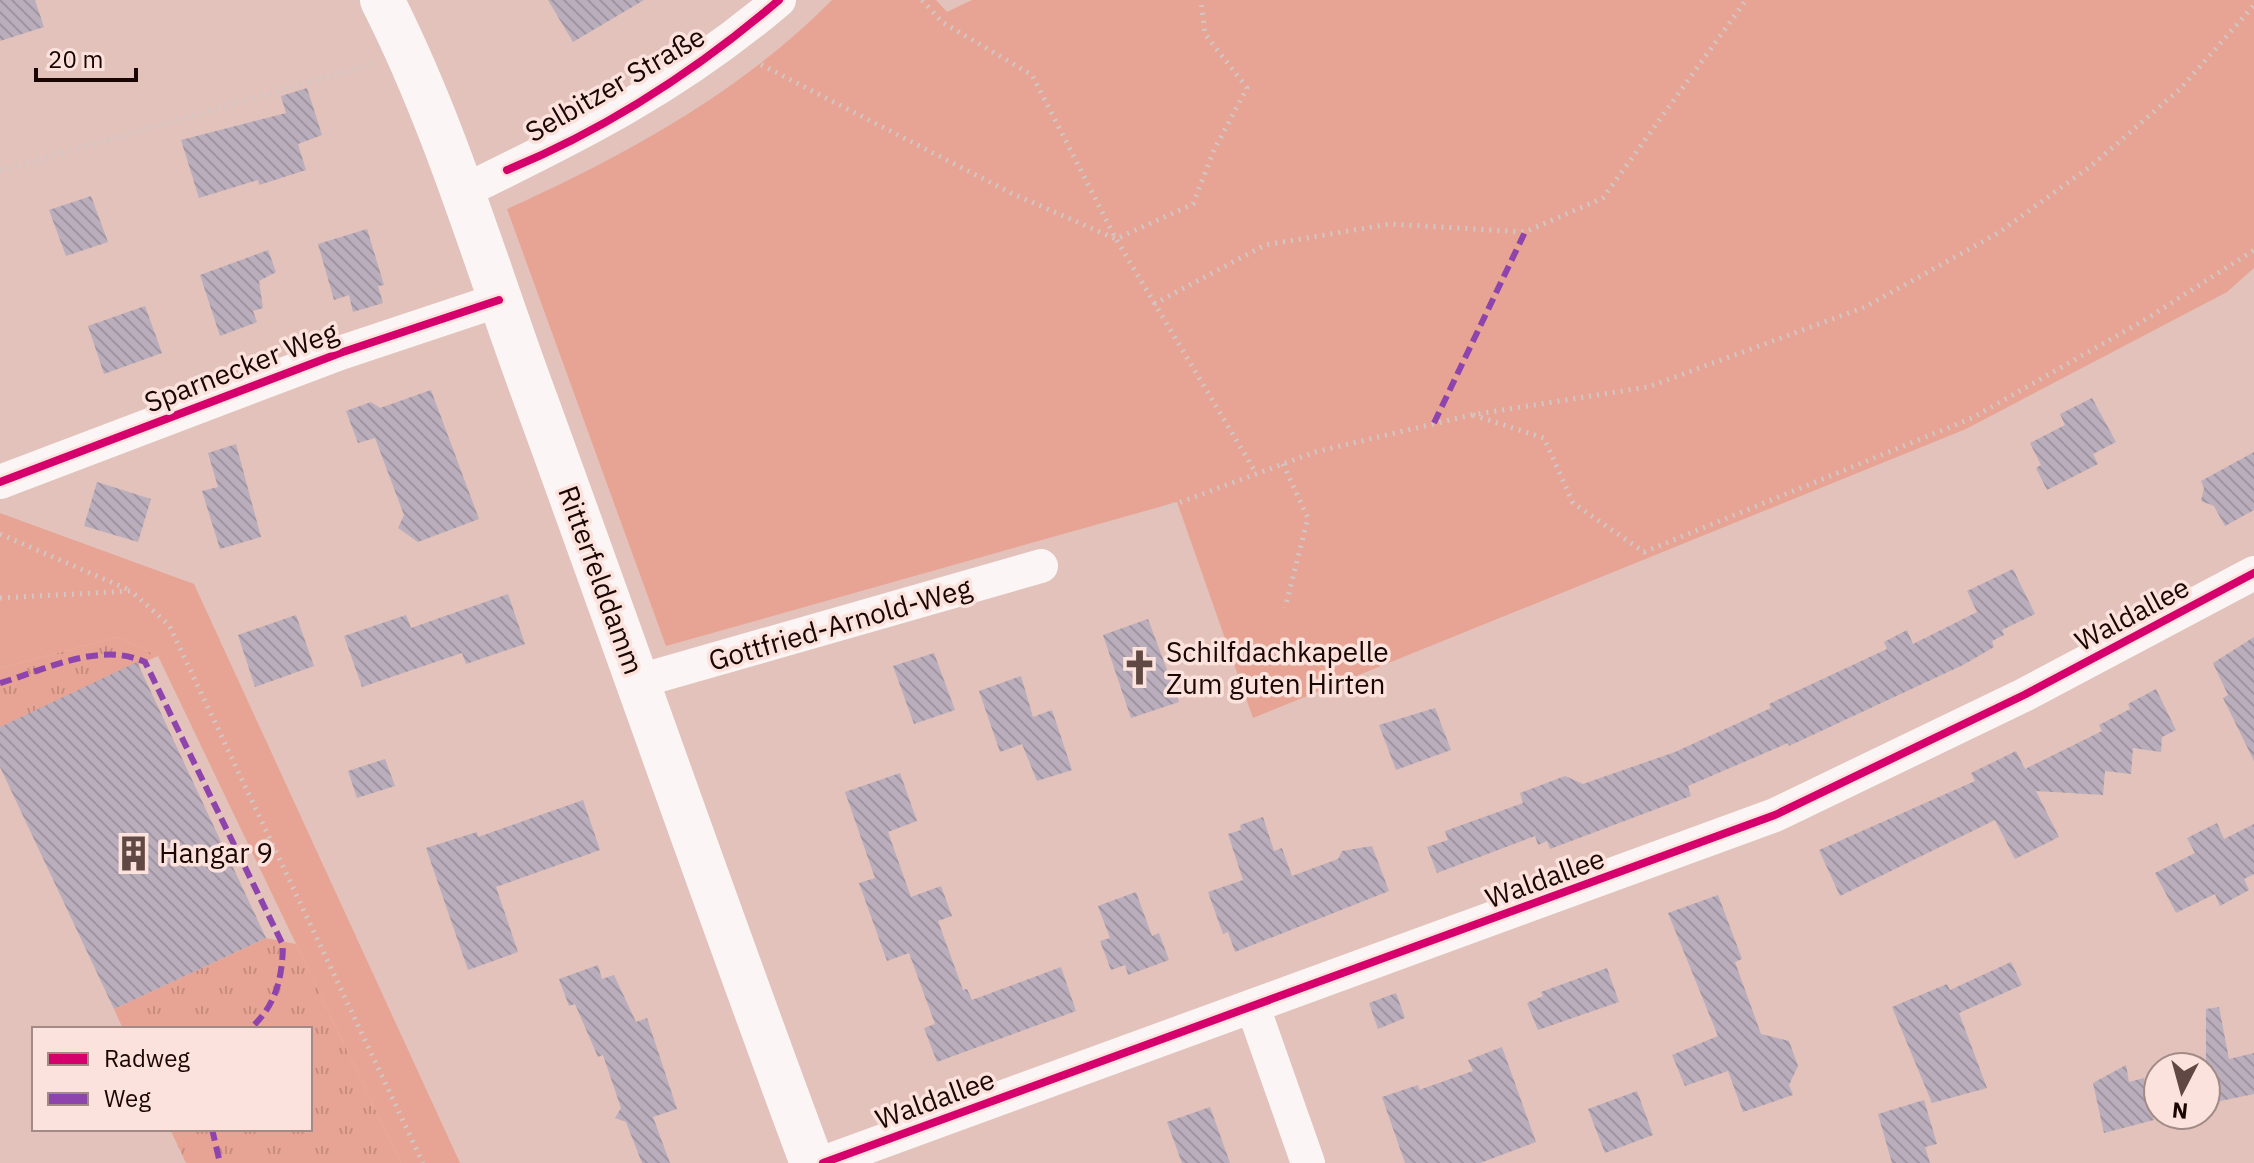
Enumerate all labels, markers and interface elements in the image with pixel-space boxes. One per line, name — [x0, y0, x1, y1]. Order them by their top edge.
street label: Selbitzer Straße — [518, 17, 711, 150]
scale bar — [36, 32, 136, 82]
text: 20 m — [48, 43, 103, 75]
street label: Sparnecker Weg — [139, 313, 343, 420]
street label: Ritterfelddamm — [550, 480, 653, 679]
street label: Gottfried-Arnold-Weg — [704, 568, 976, 679]
street label: Waldallee — [2068, 568, 2195, 659]
place label: Schilfdachkapelle Zum guten Hirten — [1166, 633, 1389, 702]
church icon: Schilfdachkapelle Zum guten Hirten — [1121, 649, 1159, 687]
building icon: Hangar 9 — [114, 834, 152, 872]
place label: Hangar 9 — [159, 834, 273, 871]
street label: Waldallee — [1480, 839, 1610, 916]
legend — [32, 1027, 312, 1131]
text: Radweg — [104, 1042, 190, 1074]
north arrow — [2142, 1051, 2222, 1131]
street label: Waldallee — [870, 1060, 1000, 1137]
text: Weg — [104, 1082, 151, 1114]
text: N — [2170, 1096, 2189, 1127]

